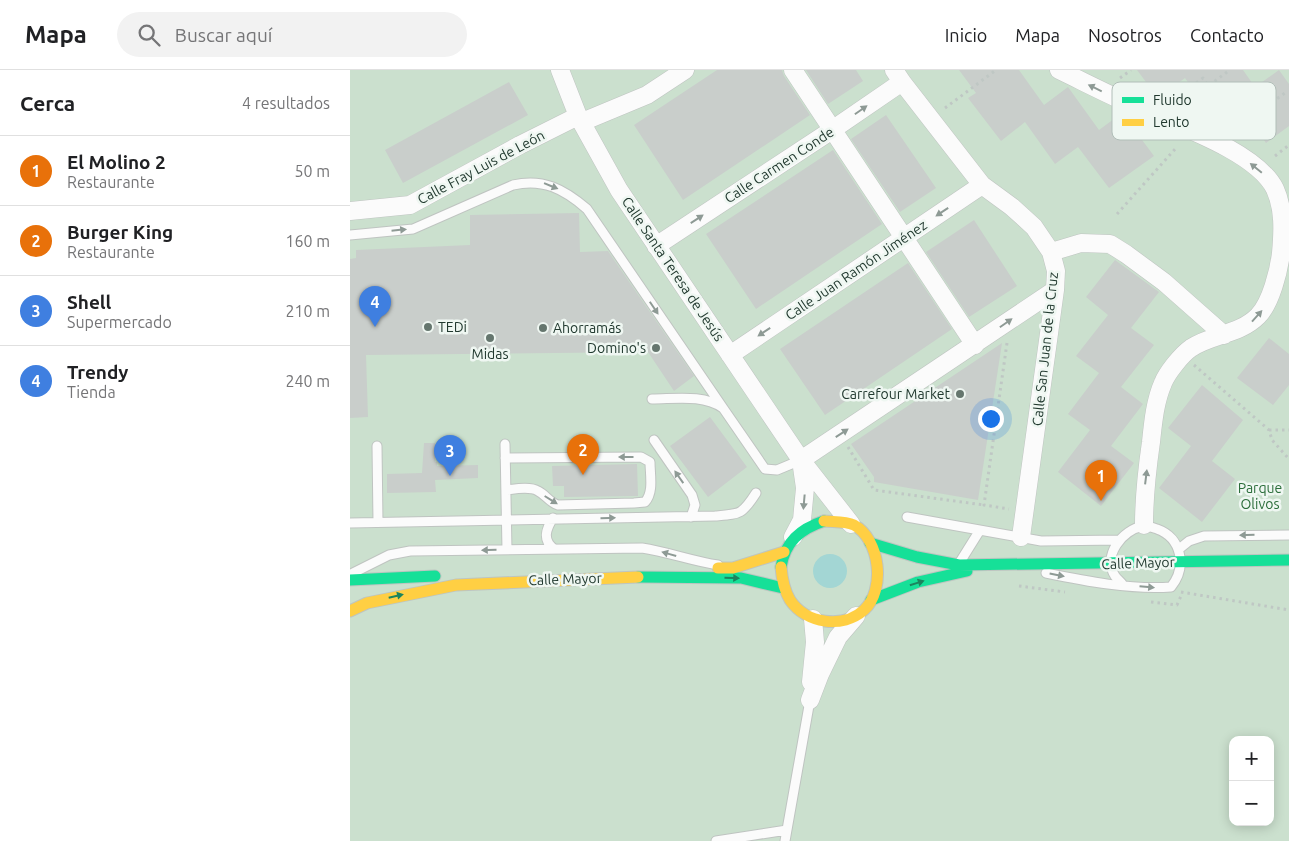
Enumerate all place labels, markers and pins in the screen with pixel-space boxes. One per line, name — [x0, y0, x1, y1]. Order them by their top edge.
pin: 4 — [359, 286, 391, 327]
place label: TEDi — [438, 319, 467, 335]
place label: Ahorramás — [553, 320, 621, 336]
marker: TEDi — [422, 321, 434, 333]
marker: Ahorramás — [537, 322, 549, 334]
marker: Midas — [484, 332, 496, 344]
place label: Domino's — [587, 340, 646, 356]
marker: Domino's — [650, 342, 662, 354]
place label: Midas — [471, 346, 509, 362]
place label: Carrefour Market — [841, 386, 950, 402]
marker: Carrefour Market — [954, 388, 966, 400]
pin: 2 — [567, 434, 599, 475]
pin: 3 — [434, 435, 466, 476]
pin: 1 — [1085, 460, 1117, 501]

